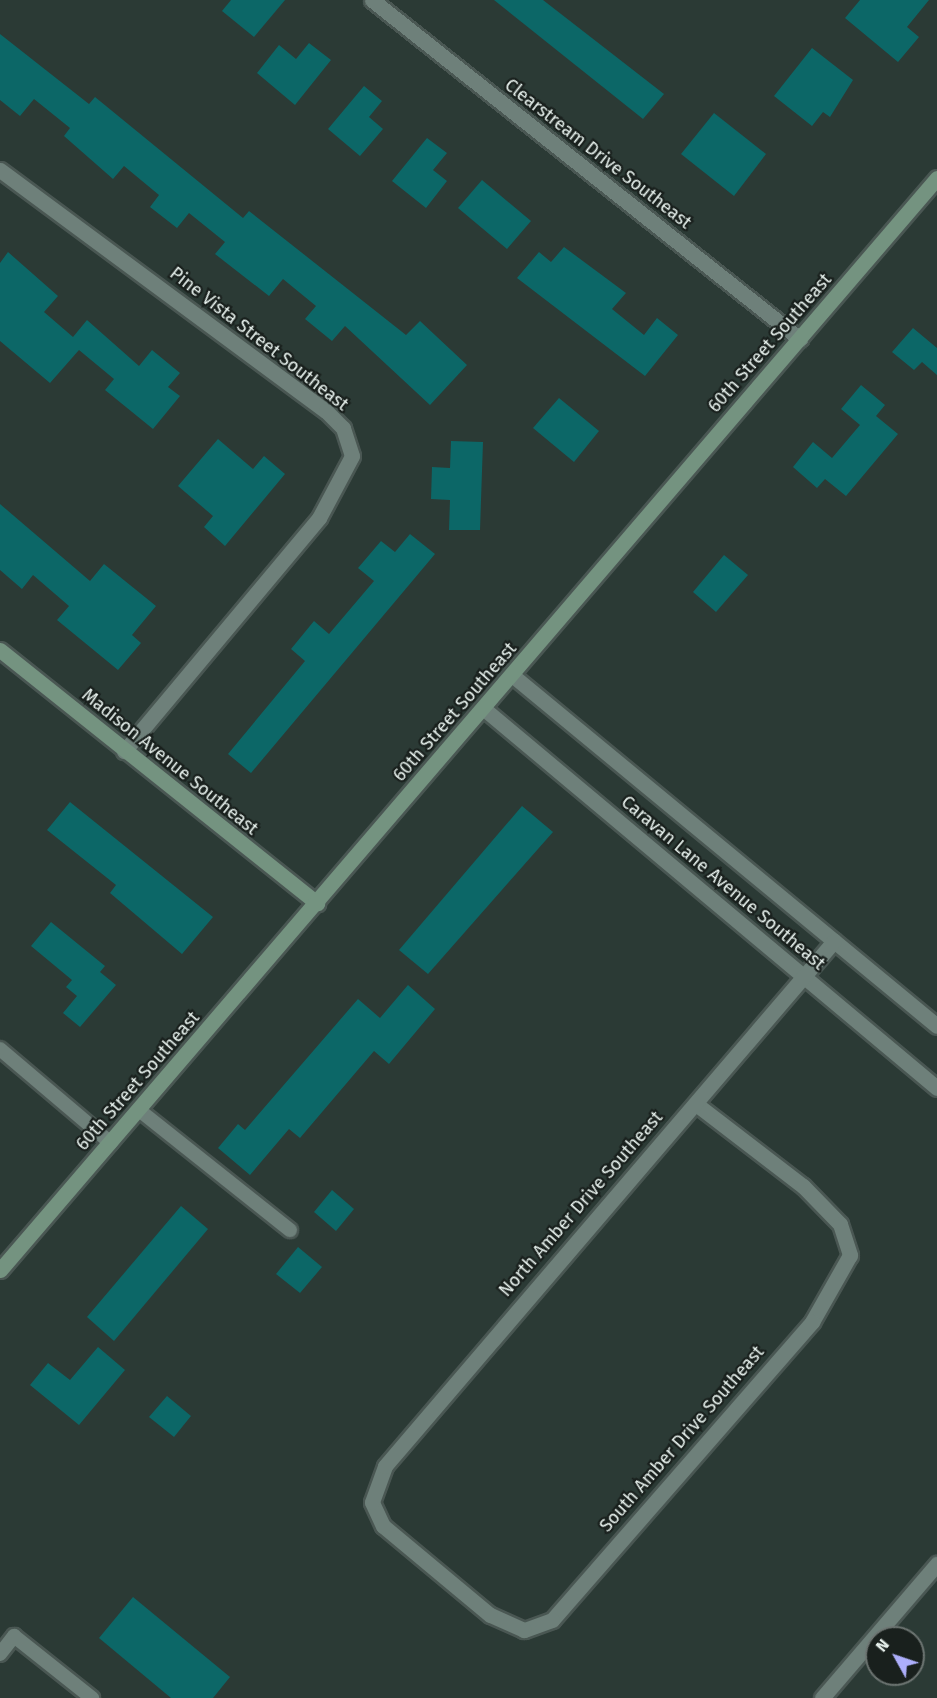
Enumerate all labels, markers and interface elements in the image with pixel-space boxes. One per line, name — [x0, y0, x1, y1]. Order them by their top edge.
street label: Clearstream Drive Southeast — [500, 74, 696, 234]
street label: Pine Vista Street Southeast — [165, 263, 353, 415]
street label: 60th Street Southeast — [704, 269, 836, 417]
street label: 60th Street Southeast — [389, 638, 521, 786]
street label: Madison Avenue Southeast — [78, 684, 262, 840]
street label: Caravan Lane Avenue Southeast — [617, 791, 829, 975]
street label: 60th Street Southeast — [72, 1007, 204, 1155]
street label: North Amber Drive Southeast — [495, 1107, 667, 1301]
street label: South Amber Drive Southeast — [595, 1342, 769, 1536]
north arrow — [865, 1626, 925, 1686]
text: N — [872, 1635, 893, 1656]

